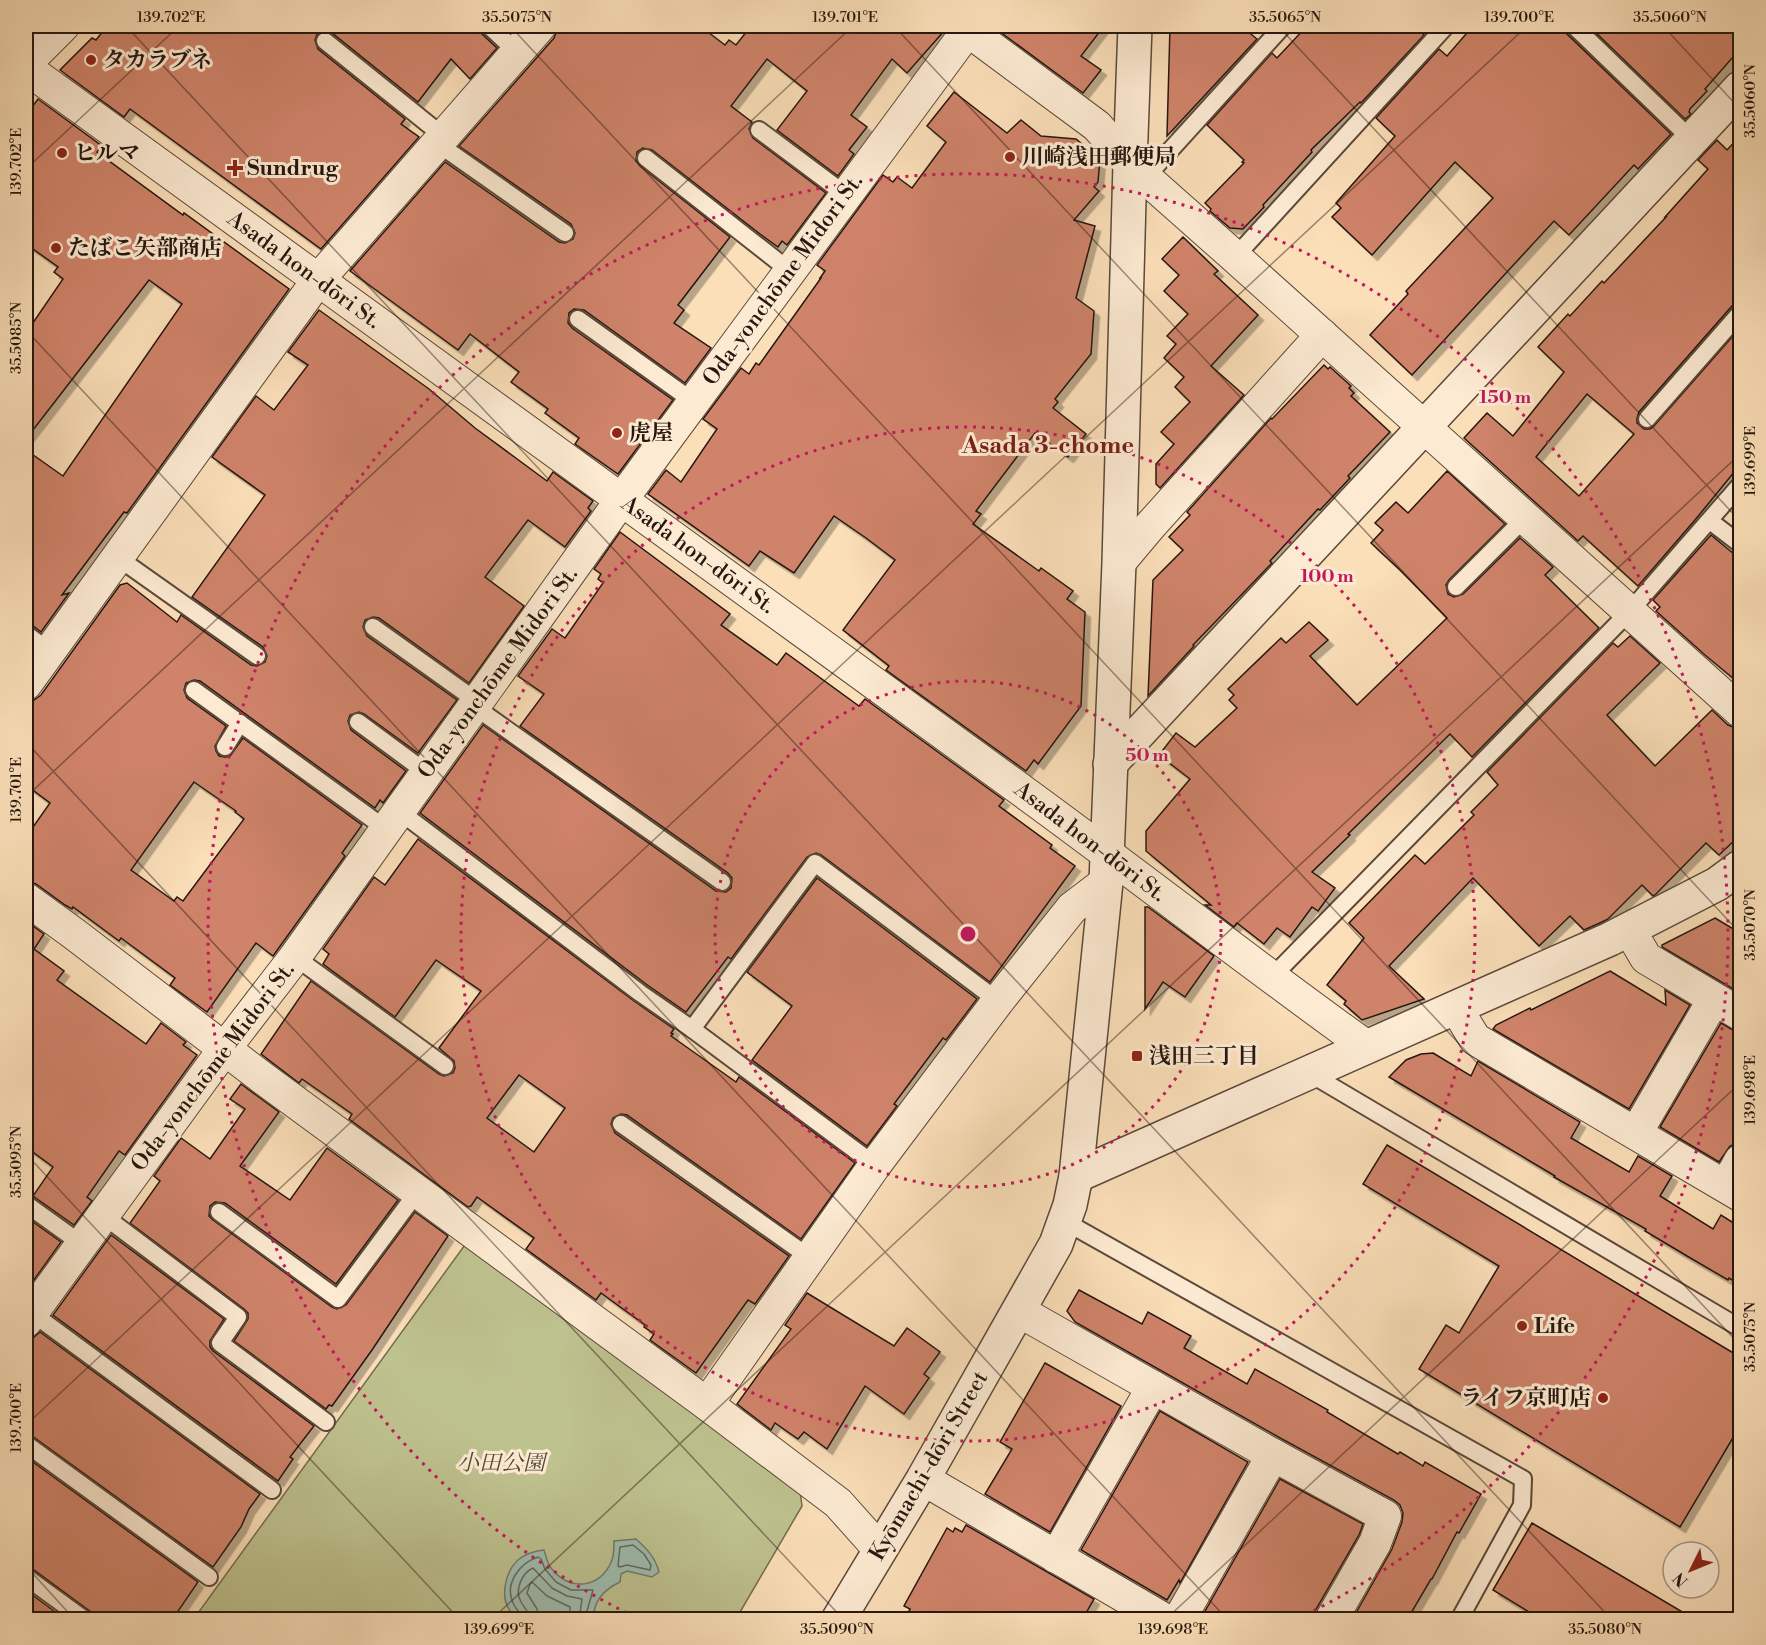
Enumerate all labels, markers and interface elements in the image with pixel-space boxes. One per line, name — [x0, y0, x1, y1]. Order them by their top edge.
text: 139.702°E — [137, 8, 205, 27]
text: 35.5075°N — [482, 8, 552, 27]
text: 139.701°E — [812, 8, 878, 27]
text: 35.5065°N — [1249, 8, 1321, 27]
text: 139.700°E — [1484, 8, 1554, 27]
text: 35.5060°N — [1633, 8, 1707, 27]
place label: タカラブネ — [103, 47, 212, 74]
marker: タカラブネ — [84, 53, 98, 67]
text: 35.5060°N — [1741, 64, 1760, 138]
text: 139.702°E — [7, 128, 26, 196]
place label: ヒルマ — [74, 140, 140, 167]
place label: 川崎浅田郵便局 — [1022, 144, 1176, 171]
marker: ヒルマ — [55, 146, 69, 160]
marker: 川崎浅田郵便局 — [1003, 150, 1017, 164]
place label: Sundrug — [247, 155, 339, 182]
marker: Sundrug — [228, 161, 242, 175]
street label: Oda-yonchōme Midori St. — [697, 169, 869, 391]
street label: Asada hon-dōri St. — [221, 205, 386, 335]
place label: たばこ矢部商店 — [68, 235, 222, 262]
marker: たばこ矢部商店 — [49, 241, 63, 255]
text: 35.5085°N — [7, 302, 26, 374]
text: 150 m — [1479, 386, 1532, 409]
place label: 虎屋 — [629, 420, 673, 447]
marker: 虎屋 — [610, 426, 624, 440]
text: 139.699°E — [1741, 426, 1760, 496]
district label: Asada 3-chome — [961, 431, 1134, 461]
street label: Asada hon-dōri St. — [615, 490, 780, 620]
street label: Oda-yonchōme Midori St. — [412, 562, 584, 784]
text: 100 m — [1300, 565, 1354, 588]
text: 50 m — [1125, 744, 1169, 767]
text: 139.701°E — [7, 757, 26, 823]
street label: Asada hon-dōri St. — [1008, 775, 1171, 908]
text: 35.5070°N — [1741, 889, 1760, 961]
centre of rings — [958, 924, 978, 944]
street label: Oda-yonchōme Midori St. — [125, 957, 301, 1177]
place label: 浅田三丁目 — [1149, 1043, 1259, 1070]
marker: 浅田三丁目 — [1130, 1049, 1144, 1063]
text: 139.698°E — [1741, 1055, 1760, 1125]
text: 35.5095°N — [7, 1126, 26, 1198]
text: 35.5075°N — [1741, 1302, 1760, 1372]
place label: Life — [1534, 1313, 1575, 1340]
marker: Life — [1515, 1319, 1529, 1333]
street label: Kyōmachi-dōri Street — [864, 1366, 994, 1566]
text: 139.700°E — [7, 1383, 26, 1453]
place label: ライフ京町店 — [1460, 1385, 1591, 1412]
marker: ライフ京町店 — [1596, 1391, 1610, 1405]
park label: 小田公園 — [457, 1450, 548, 1477]
north arrow — [1661, 1540, 1721, 1600]
text: N — [1669, 1568, 1692, 1591]
text: 139.699°E — [464, 1620, 534, 1639]
text: 35.5090°N — [800, 1620, 874, 1639]
text: 139.698°E — [1138, 1620, 1208, 1639]
text: 35.5080°N — [1568, 1620, 1642, 1639]

